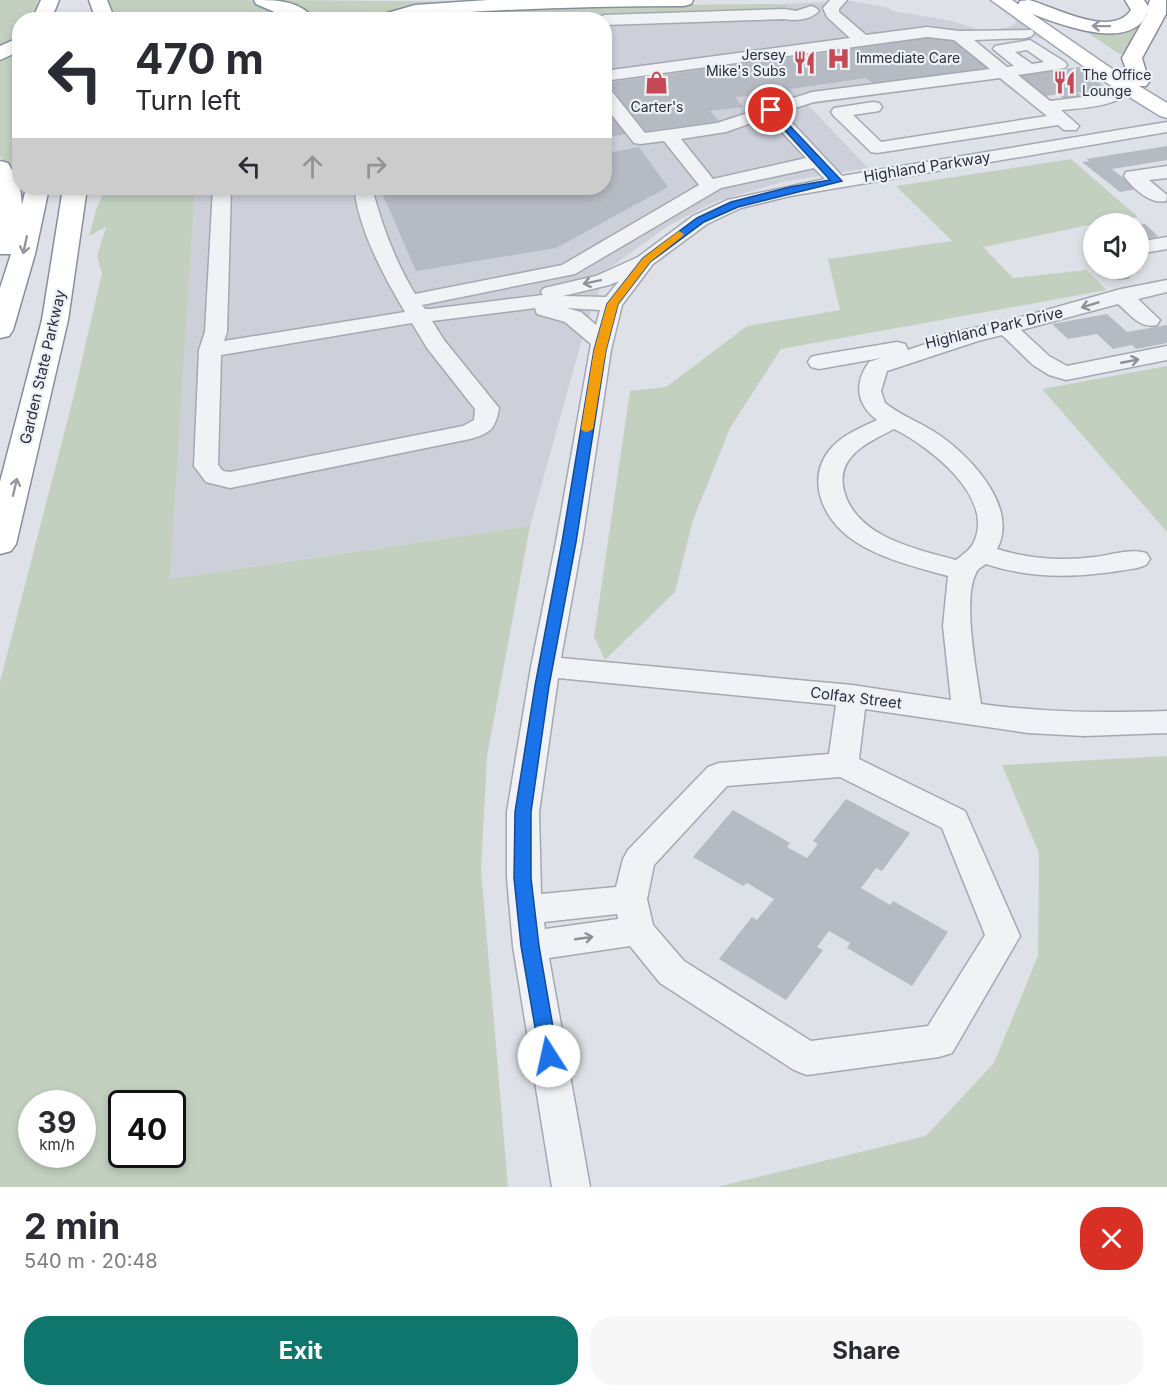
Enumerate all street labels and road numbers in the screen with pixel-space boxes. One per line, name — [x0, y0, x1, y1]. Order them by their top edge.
street label: Highland Parkway — [862, 147, 992, 186]
street label: Garden State Parkway — [16, 287, 70, 446]
street label: Highland Park Drive — [923, 302, 1065, 353]
street label: Colfax Street — [809, 682, 903, 713]

